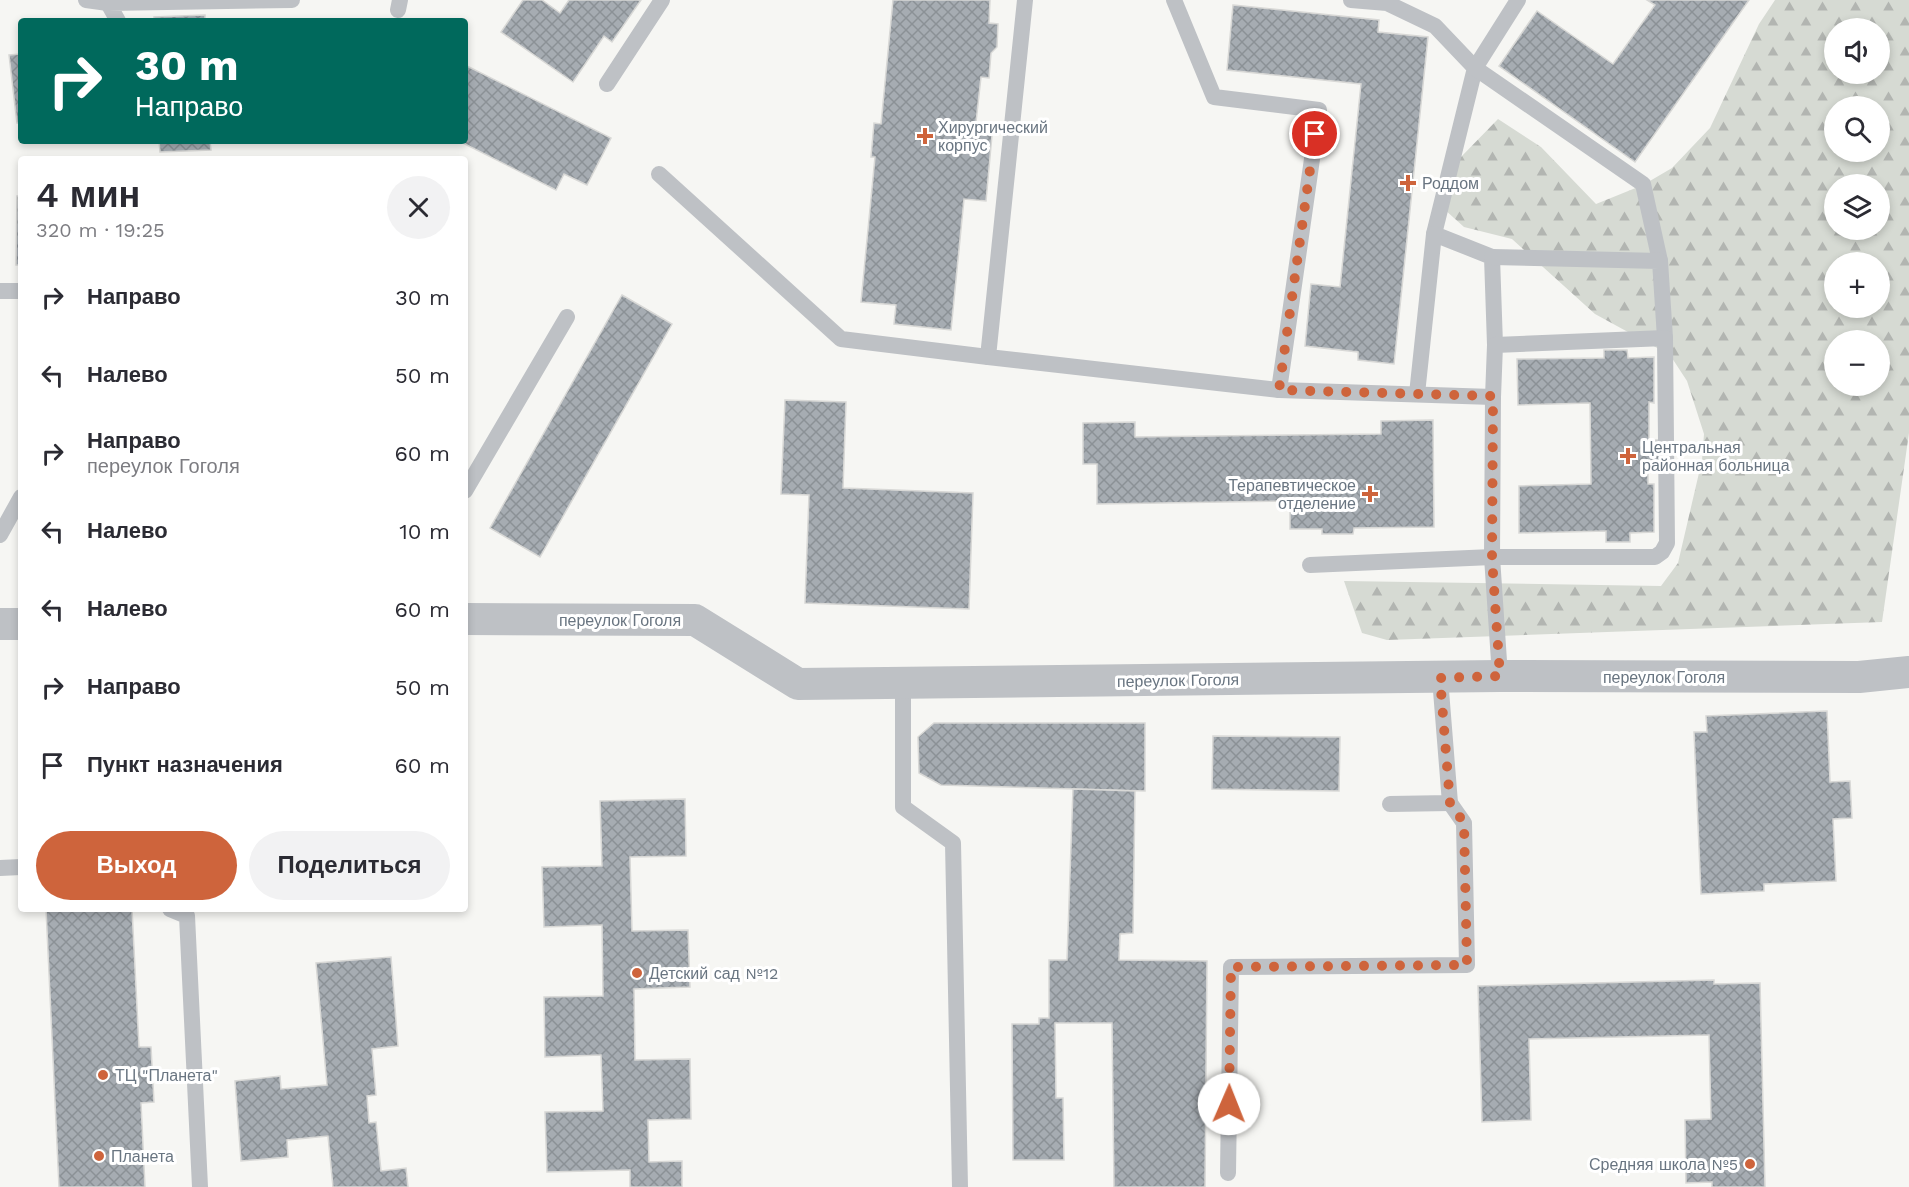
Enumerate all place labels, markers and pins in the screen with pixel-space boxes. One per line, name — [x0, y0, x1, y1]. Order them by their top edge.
pin — [1289, 108, 1340, 159]
place label: Хирургический корпус — [938, 118, 1048, 155]
marker: Хирургический корпус — [916, 127, 934, 145]
marker: Роддом — [1399, 174, 1417, 192]
place label: Роддом — [1422, 174, 1479, 193]
place label: Центральная районная больница — [1642, 438, 1790, 475]
marker: Центральная районная больница — [1619, 447, 1637, 465]
place label: Терапевтическое отделение — [1228, 476, 1356, 513]
marker: Терапевтическое отделение — [1361, 485, 1379, 503]
place label: Детский сад №12 — [649, 964, 778, 983]
marker: Детский сад №12 — [630, 966, 644, 980]
place label: ТЦ "Планета" — [115, 1066, 218, 1085]
marker: ТЦ "Планета" — [96, 1068, 110, 1082]
place label: Планета — [111, 1147, 174, 1166]
marker: Планета — [92, 1149, 106, 1163]
place label: Средняя школа №5 — [1589, 1155, 1738, 1174]
marker: Средняя школа №5 — [1743, 1157, 1757, 1171]

